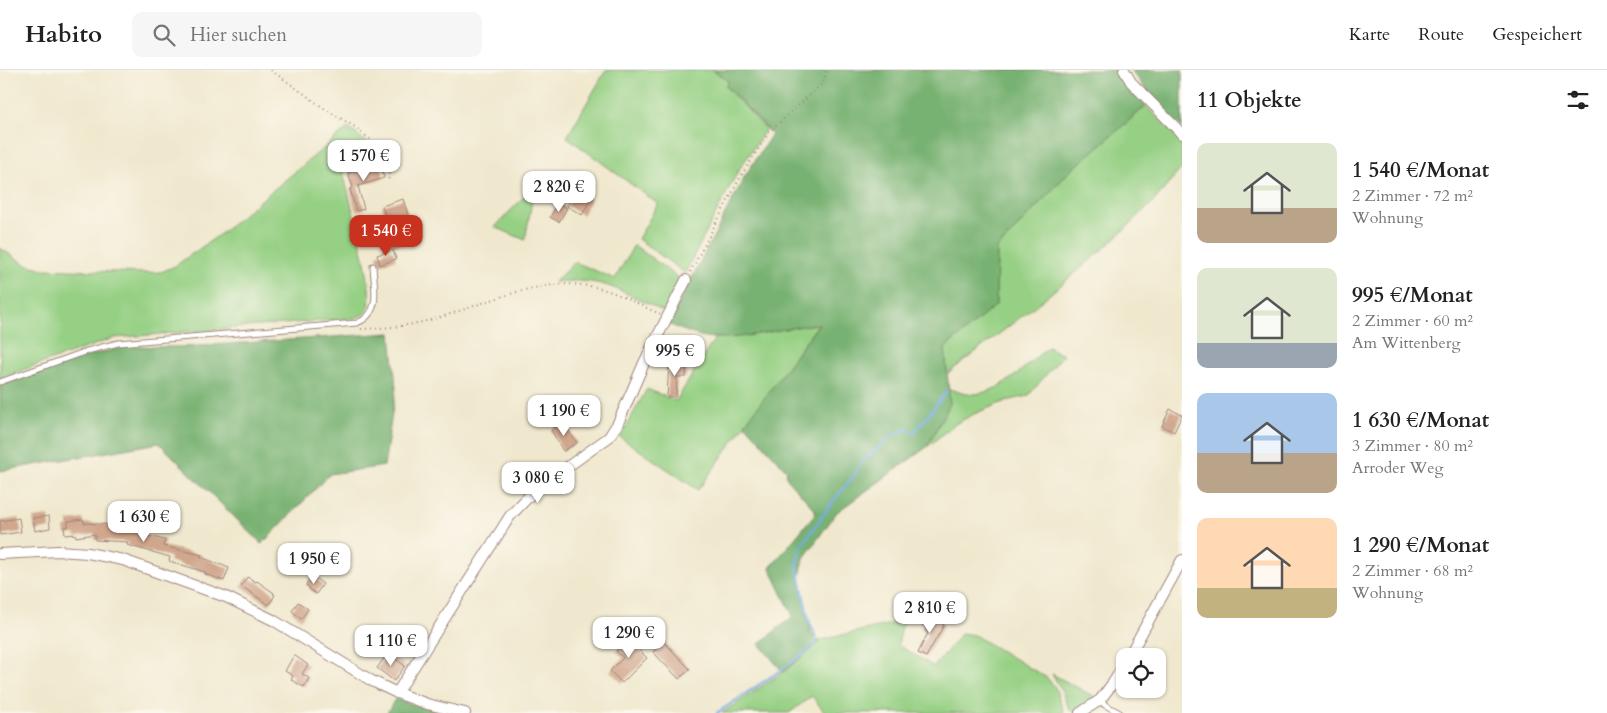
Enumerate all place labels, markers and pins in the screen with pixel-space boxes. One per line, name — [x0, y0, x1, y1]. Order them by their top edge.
pin: 1 570 € — [318, 140, 410, 182]
pin: 2 820 € — [513, 170, 605, 213]
pin: 1 540 € — [340, 214, 432, 257]
pin: 995 € — [640, 334, 710, 377]
pin: 1 190 € — [518, 394, 610, 437]
pin: 3 080 € — [492, 462, 584, 504]
pin: 1 630 € — [98, 500, 190, 543]
pin: 1 950 € — [268, 542, 360, 585]
pin: 2 810 € — [884, 592, 976, 634]
pin: 1 290 € — [583, 616, 675, 659]
pin: 1 110 € — [345, 624, 437, 667]

